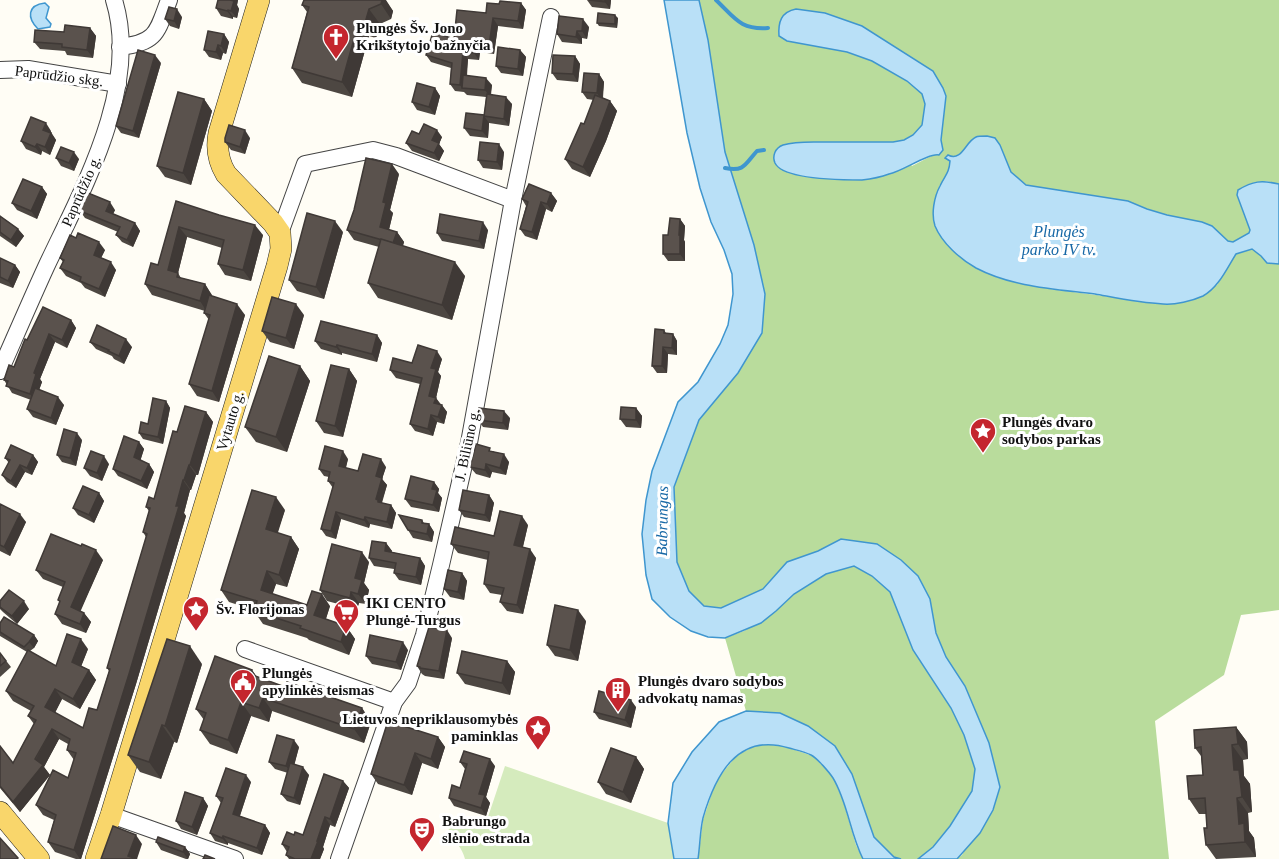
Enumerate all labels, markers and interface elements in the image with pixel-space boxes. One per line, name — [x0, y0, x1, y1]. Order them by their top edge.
place label: Plungės Šv. Jono Krikštytojo bažnyčia — [356, 20, 491, 53]
church icon: Plungės Šv. Jono Krikštytojo bažnyčia — [321, 22, 351, 60]
street label: Paprūdžio skg. — [14, 63, 104, 89]
street label: Paprūdžio g. — [58, 153, 104, 229]
water label: Plungės parko IV tv. — [1021, 223, 1096, 259]
street label: Vytauto g. — [213, 389, 247, 453]
street label: J. Biliūno g. — [452, 407, 482, 483]
place label: Plungės dvaro sodybos parkas — [1002, 414, 1101, 447]
place icon: Plungės dvaro sodybos parkas — [968, 416, 998, 454]
water label: Babrungas — [653, 486, 672, 556]
place icon: Šv. Florijonas — [181, 594, 211, 632]
place label: IKI CENTO Plungė-Turgus — [366, 595, 461, 628]
supermarket icon: IKI CENTO Plungė-Turgus — [331, 597, 361, 635]
place label: Šv. Florijonas — [216, 601, 305, 617]
place label: Plungės apylinkės teismas — [262, 665, 374, 698]
public building icon: Plungės apylinkės teismas — [228, 667, 258, 705]
place label: Plungės dvaro sodybos advokatų namas — [638, 673, 784, 706]
building icon: Plungės dvaro sodybos advokatų namas — [603, 675, 633, 713]
place label: Lietuvos nepriklausomybės paminklas — [343, 711, 518, 744]
place icon: Lietuvos nepriklausomybės paminklas — [523, 713, 553, 751]
place label: Babrungo slėnio estrada — [442, 813, 530, 846]
theatre icon: Babrungo slėnio estrada — [407, 815, 437, 853]

